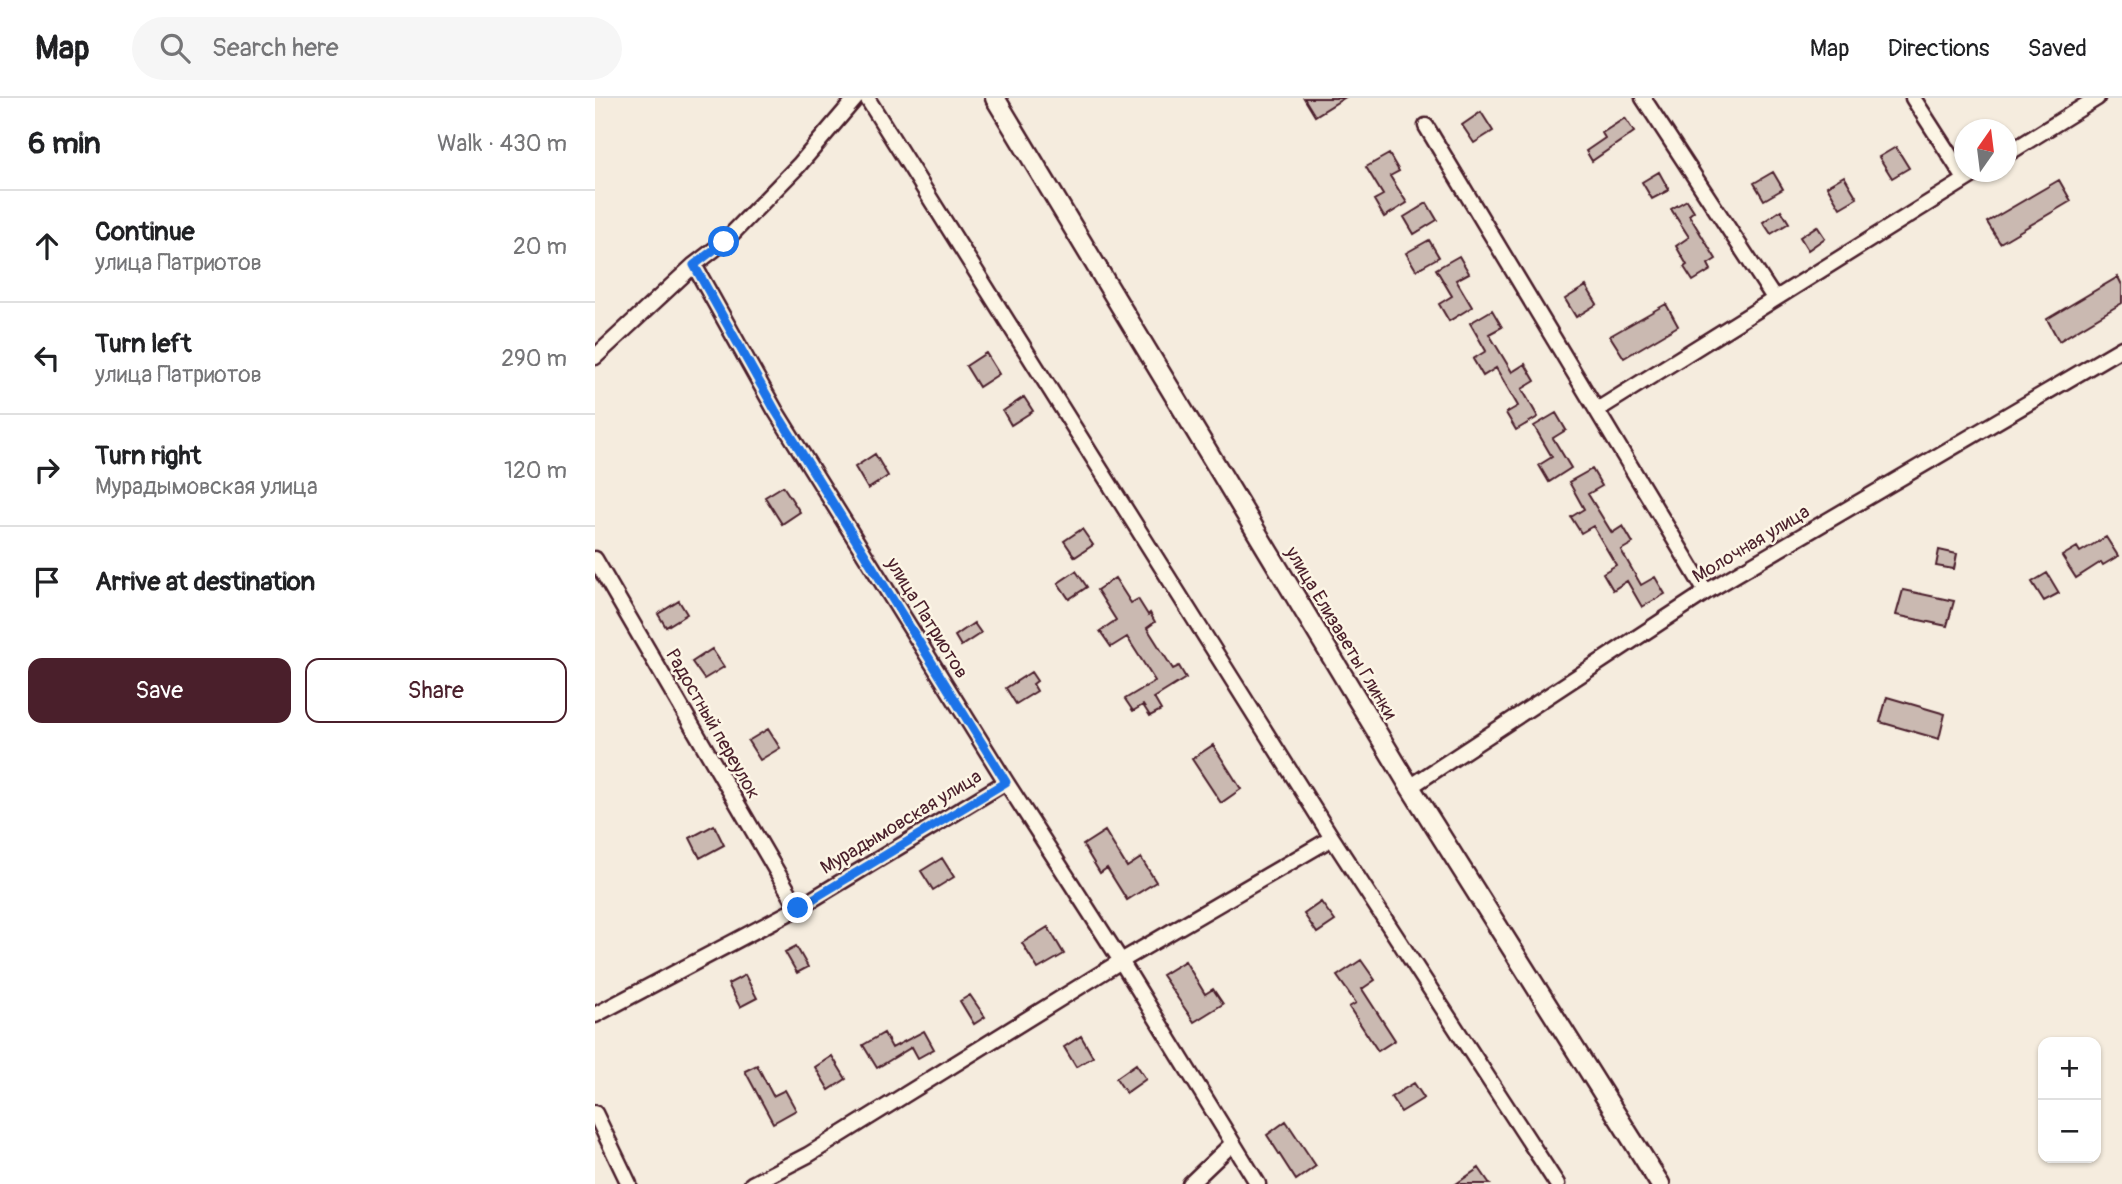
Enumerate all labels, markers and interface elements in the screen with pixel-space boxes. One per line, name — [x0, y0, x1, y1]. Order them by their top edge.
search box — [132, 17, 622, 80]
text: Map — [35, 28, 90, 69]
icon: search — [156, 29, 194, 67]
text: Search here — [212, 32, 339, 64]
text: Map — [1810, 34, 1850, 63]
text: Directions — [1888, 34, 1989, 63]
text: Saved — [2027, 34, 2087, 63]
north arrow — [1954, 119, 2017, 182]
text: 6 min — [28, 125, 101, 162]
text: Walk · 430 m — [437, 129, 567, 158]
text: Continue — [95, 216, 195, 248]
route start — [708, 226, 739, 257]
icon: ahead — [28, 227, 66, 265]
text: 20 m — [513, 232, 567, 261]
text: улица Патриотов — [95, 248, 262, 277]
text: Turn left — [95, 328, 191, 360]
icon: left — [28, 339, 66, 377]
text: 290 m — [501, 344, 567, 373]
text: улица Патриотов — [95, 360, 262, 389]
text: Turn right — [95, 440, 201, 472]
icon: right — [28, 451, 66, 489]
text: 120 m — [504, 456, 567, 485]
text: Мурадымовская улица — [95, 472, 318, 501]
street label: Молочная улица — [1688, 500, 1814, 588]
street label: улица Елизаветы Глинки — [1279, 541, 1402, 724]
street label: улица Патриотов — [880, 552, 974, 683]
icon: arrive — [28, 563, 66, 601]
text: Arrive at destination — [95, 566, 315, 598]
street label: Радостный переулок — [660, 645, 766, 803]
button: Save — [28, 658, 291, 723]
button: Share — [305, 658, 567, 723]
street label: Мурадымовская улица — [816, 764, 986, 880]
route end — [782, 892, 813, 923]
map controls — [2038, 1037, 2101, 1163]
button: + — [2038, 1037, 2101, 1100]
button: − — [2038, 1100, 2101, 1163]

